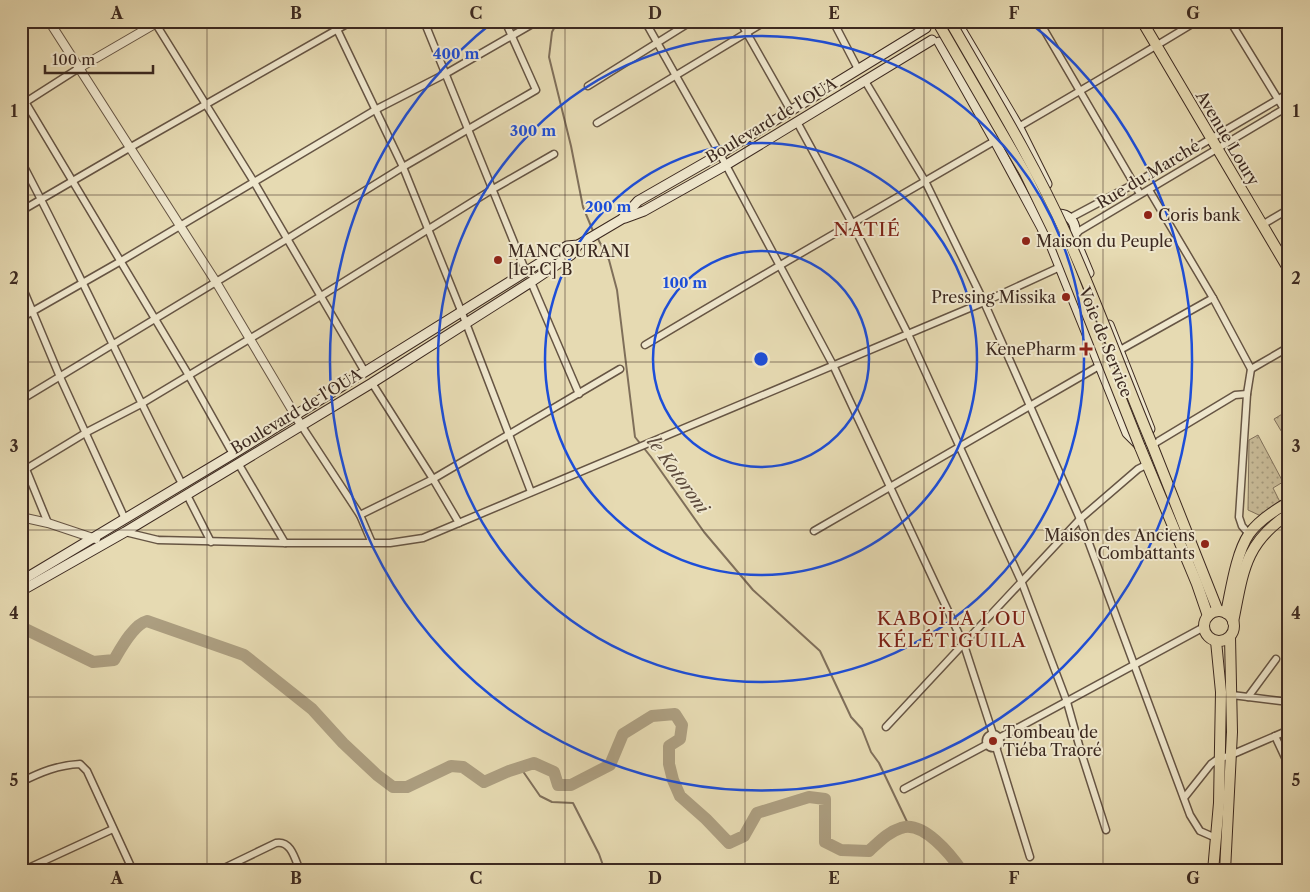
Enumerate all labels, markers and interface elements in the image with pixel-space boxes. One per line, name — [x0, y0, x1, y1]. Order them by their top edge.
text: A — [110, 3, 124, 23]
text: B — [290, 3, 302, 23]
text: C — [470, 3, 482, 23]
text: D — [648, 3, 662, 23]
text: E — [828, 3, 840, 23]
text: F — [1009, 3, 1020, 23]
text: G — [1186, 3, 1200, 23]
scale bar — [45, 42, 152, 74]
text: 400 m — [433, 44, 479, 63]
text: 100 m — [52, 50, 95, 69]
street label: Boulevard de l'OUA — [702, 72, 841, 167]
street label: Avenue Loury — [1191, 86, 1265, 190]
text: 1 — [10, 101, 18, 121]
text: 1 — [1292, 101, 1300, 121]
text: 300 m — [510, 121, 556, 140]
street label: Rue du Marché — [1093, 135, 1203, 213]
text: 200 m — [585, 197, 631, 216]
place label: Coris bank — [1158, 205, 1241, 225]
marker: Coris bank — [1142, 209, 1154, 221]
district label: NATIÉ — [833, 218, 901, 241]
place label: Maison du Peuple — [1036, 231, 1173, 251]
marker: Maison du Peuple — [1020, 235, 1032, 247]
place label: MANCOURANI [1er C] B — [508, 241, 630, 279]
marker: MANCOURANI [1er C] B — [492, 254, 504, 266]
text: 2 — [9, 268, 19, 288]
text: 2 — [1291, 268, 1301, 288]
text: 100 m — [663, 273, 707, 292]
street label: Voie de Service — [1074, 283, 1137, 400]
place label: Pressing Missika — [931, 287, 1057, 307]
marker: Pressing Missika — [1060, 291, 1072, 303]
place label: KenePharm — [986, 339, 1076, 359]
marker: KenePharm — [1080, 343, 1092, 355]
centre of rings — [752, 350, 770, 368]
street label: Boulevard de l'OUA — [227, 363, 366, 458]
water label: le Kotoroni — [642, 432, 714, 519]
text: 3 — [9, 436, 19, 456]
text: 3 — [1291, 436, 1301, 456]
place label: Maison des Anciens Combattants — [1044, 525, 1195, 563]
marker: Maison des Anciens Combattants — [1199, 538, 1211, 550]
text: 4 — [9, 603, 19, 623]
text: 4 — [1291, 603, 1301, 623]
district label: KABOÏLA I OU KÉLÉTIGUILA — [877, 607, 1027, 652]
place label: Tombeau de Tiéba Traoré — [1003, 722, 1102, 760]
marker: Tombeau de Tiéba Traoré — [987, 735, 999, 747]
text: 5 — [10, 770, 19, 790]
text: 5 — [1292, 770, 1301, 790]
text: A — [110, 868, 124, 888]
text: B — [290, 868, 302, 888]
text: C — [470, 868, 482, 888]
text: D — [648, 868, 662, 888]
text: E — [828, 868, 840, 888]
text: F — [1009, 868, 1020, 888]
text: G — [1186, 868, 1200, 888]

